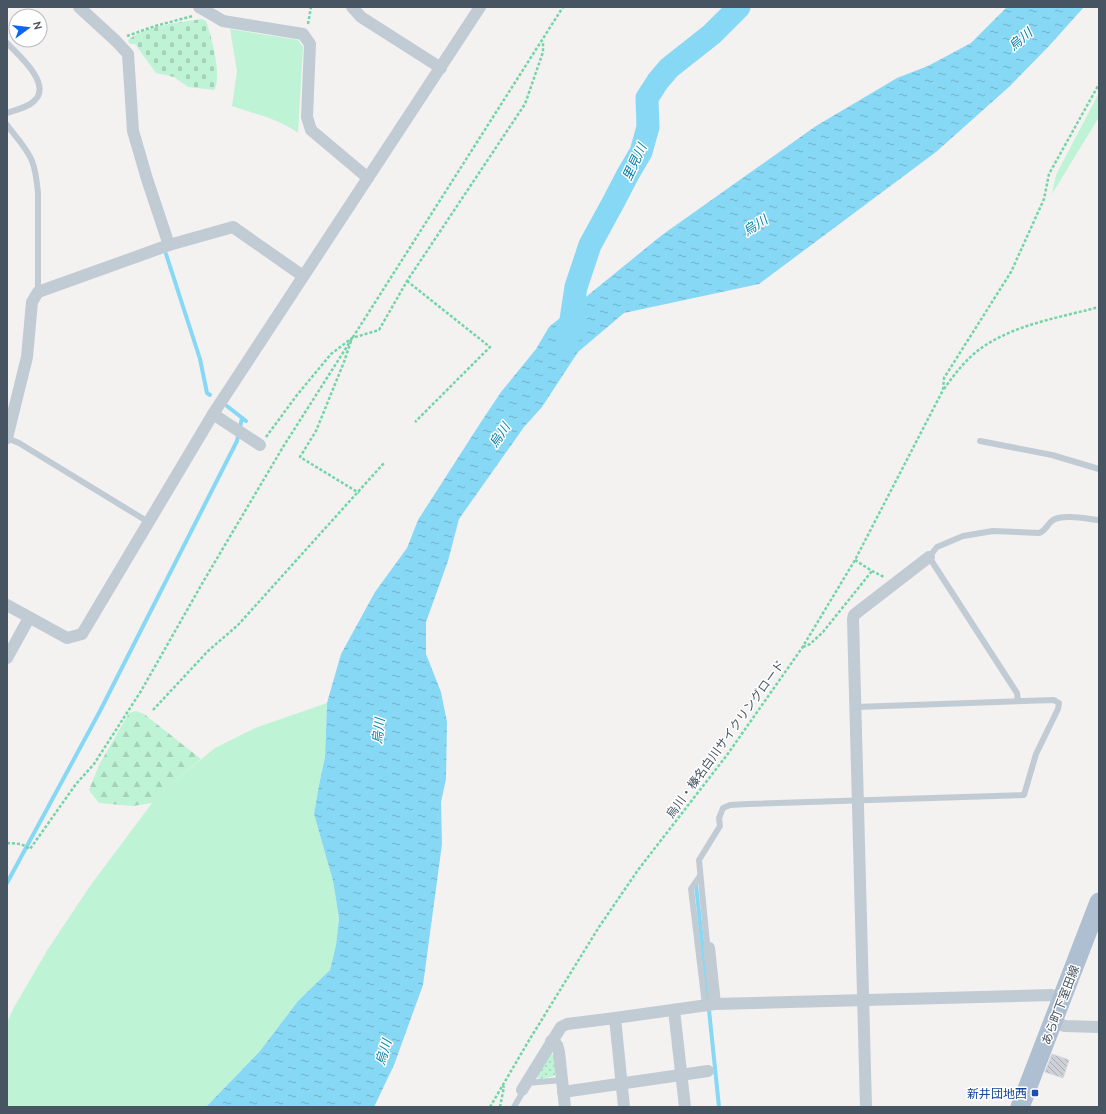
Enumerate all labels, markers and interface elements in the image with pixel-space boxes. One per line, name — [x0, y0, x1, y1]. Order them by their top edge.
north arrow — [8, 8, 48, 48]
text: N — [31, 20, 45, 31]
water label: 烏川 — [1006, 24, 1036, 53]
water label: 里見川 — [619, 140, 649, 183]
water label: 烏川 — [740, 211, 771, 238]
water label: 烏川 — [486, 419, 513, 450]
street label: 烏川・榛名白川サイクリングロード — [663, 658, 787, 820]
water label: 烏川 — [370, 715, 387, 745]
street label: あら町下室田線 — [1039, 963, 1081, 1047]
water label: 烏川 — [373, 1036, 394, 1066]
place label: 新井団地西 — [967, 1087, 1027, 1100]
marker: 新井団地西 — [1030, 1088, 1040, 1098]

